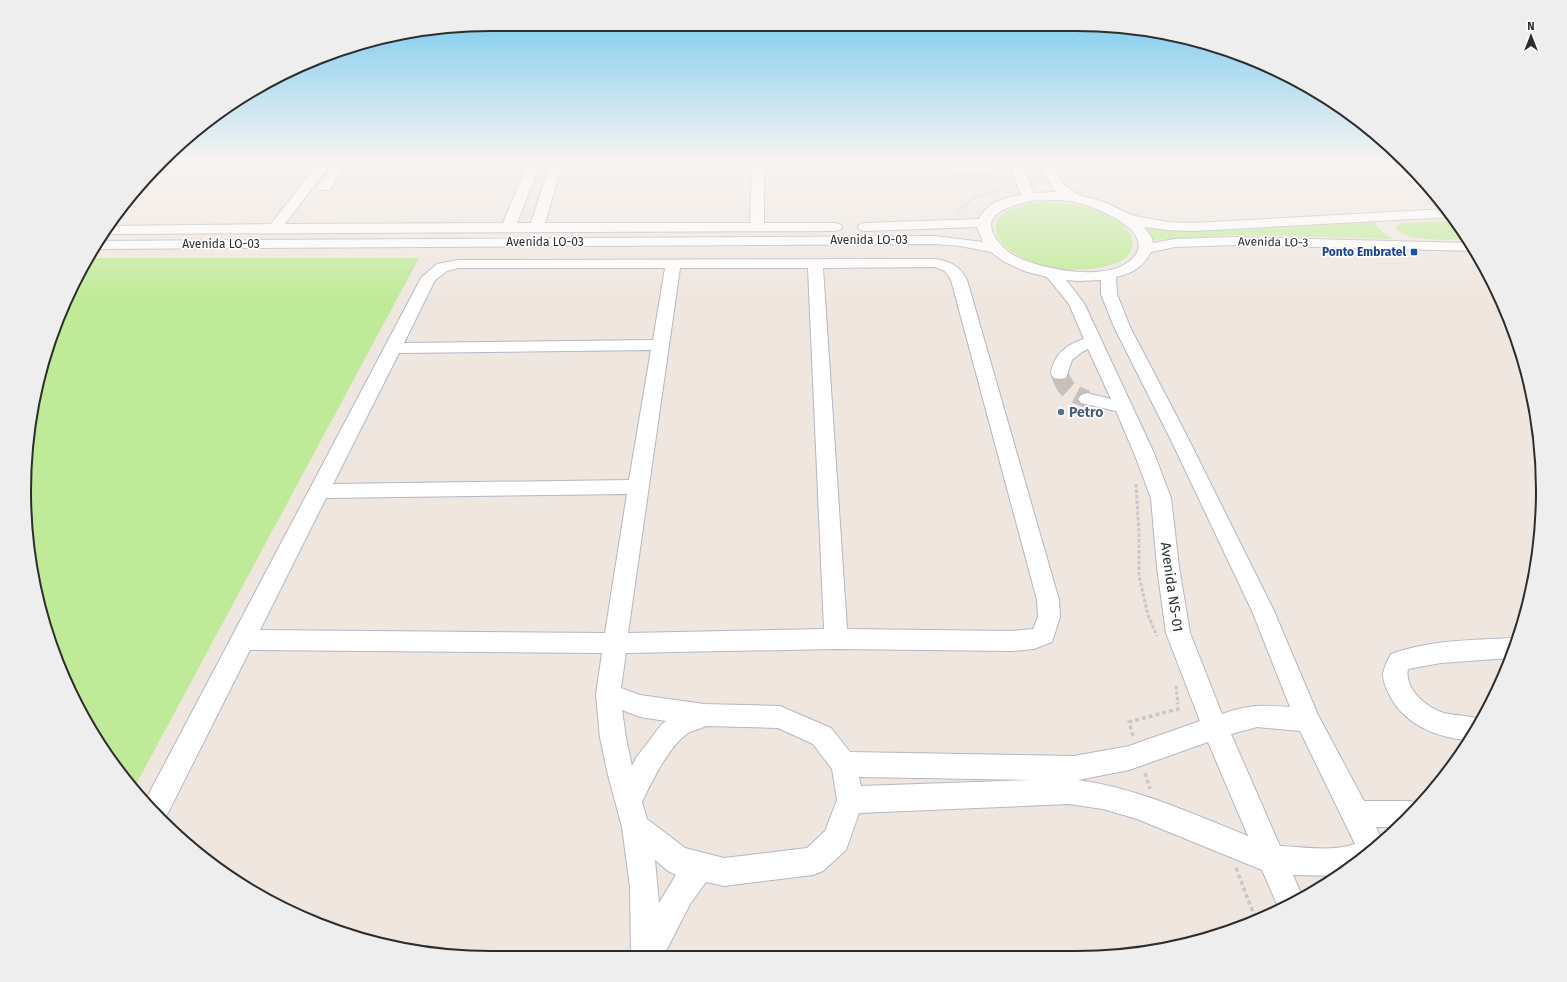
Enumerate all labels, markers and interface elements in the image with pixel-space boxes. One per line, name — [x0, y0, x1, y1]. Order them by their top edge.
north arrow — [1511, 16, 1551, 56]
text: N — [1527, 20, 1535, 33]
street label: Avenida LO-03 — [830, 233, 908, 247]
street label: Avenida LO-3 — [1238, 234, 1308, 250]
street label: Avenida LO-03 — [506, 235, 584, 249]
street label: Avenida LO-03 — [182, 237, 260, 251]
place label: Ponto Embratel — [1322, 245, 1406, 259]
marker: Ponto Embratel — [1409, 247, 1419, 257]
place label: Petro — [1069, 404, 1103, 421]
marker: Petro — [1056, 407, 1066, 417]
street label: Avenida NS-01 — [1157, 541, 1186, 633]

